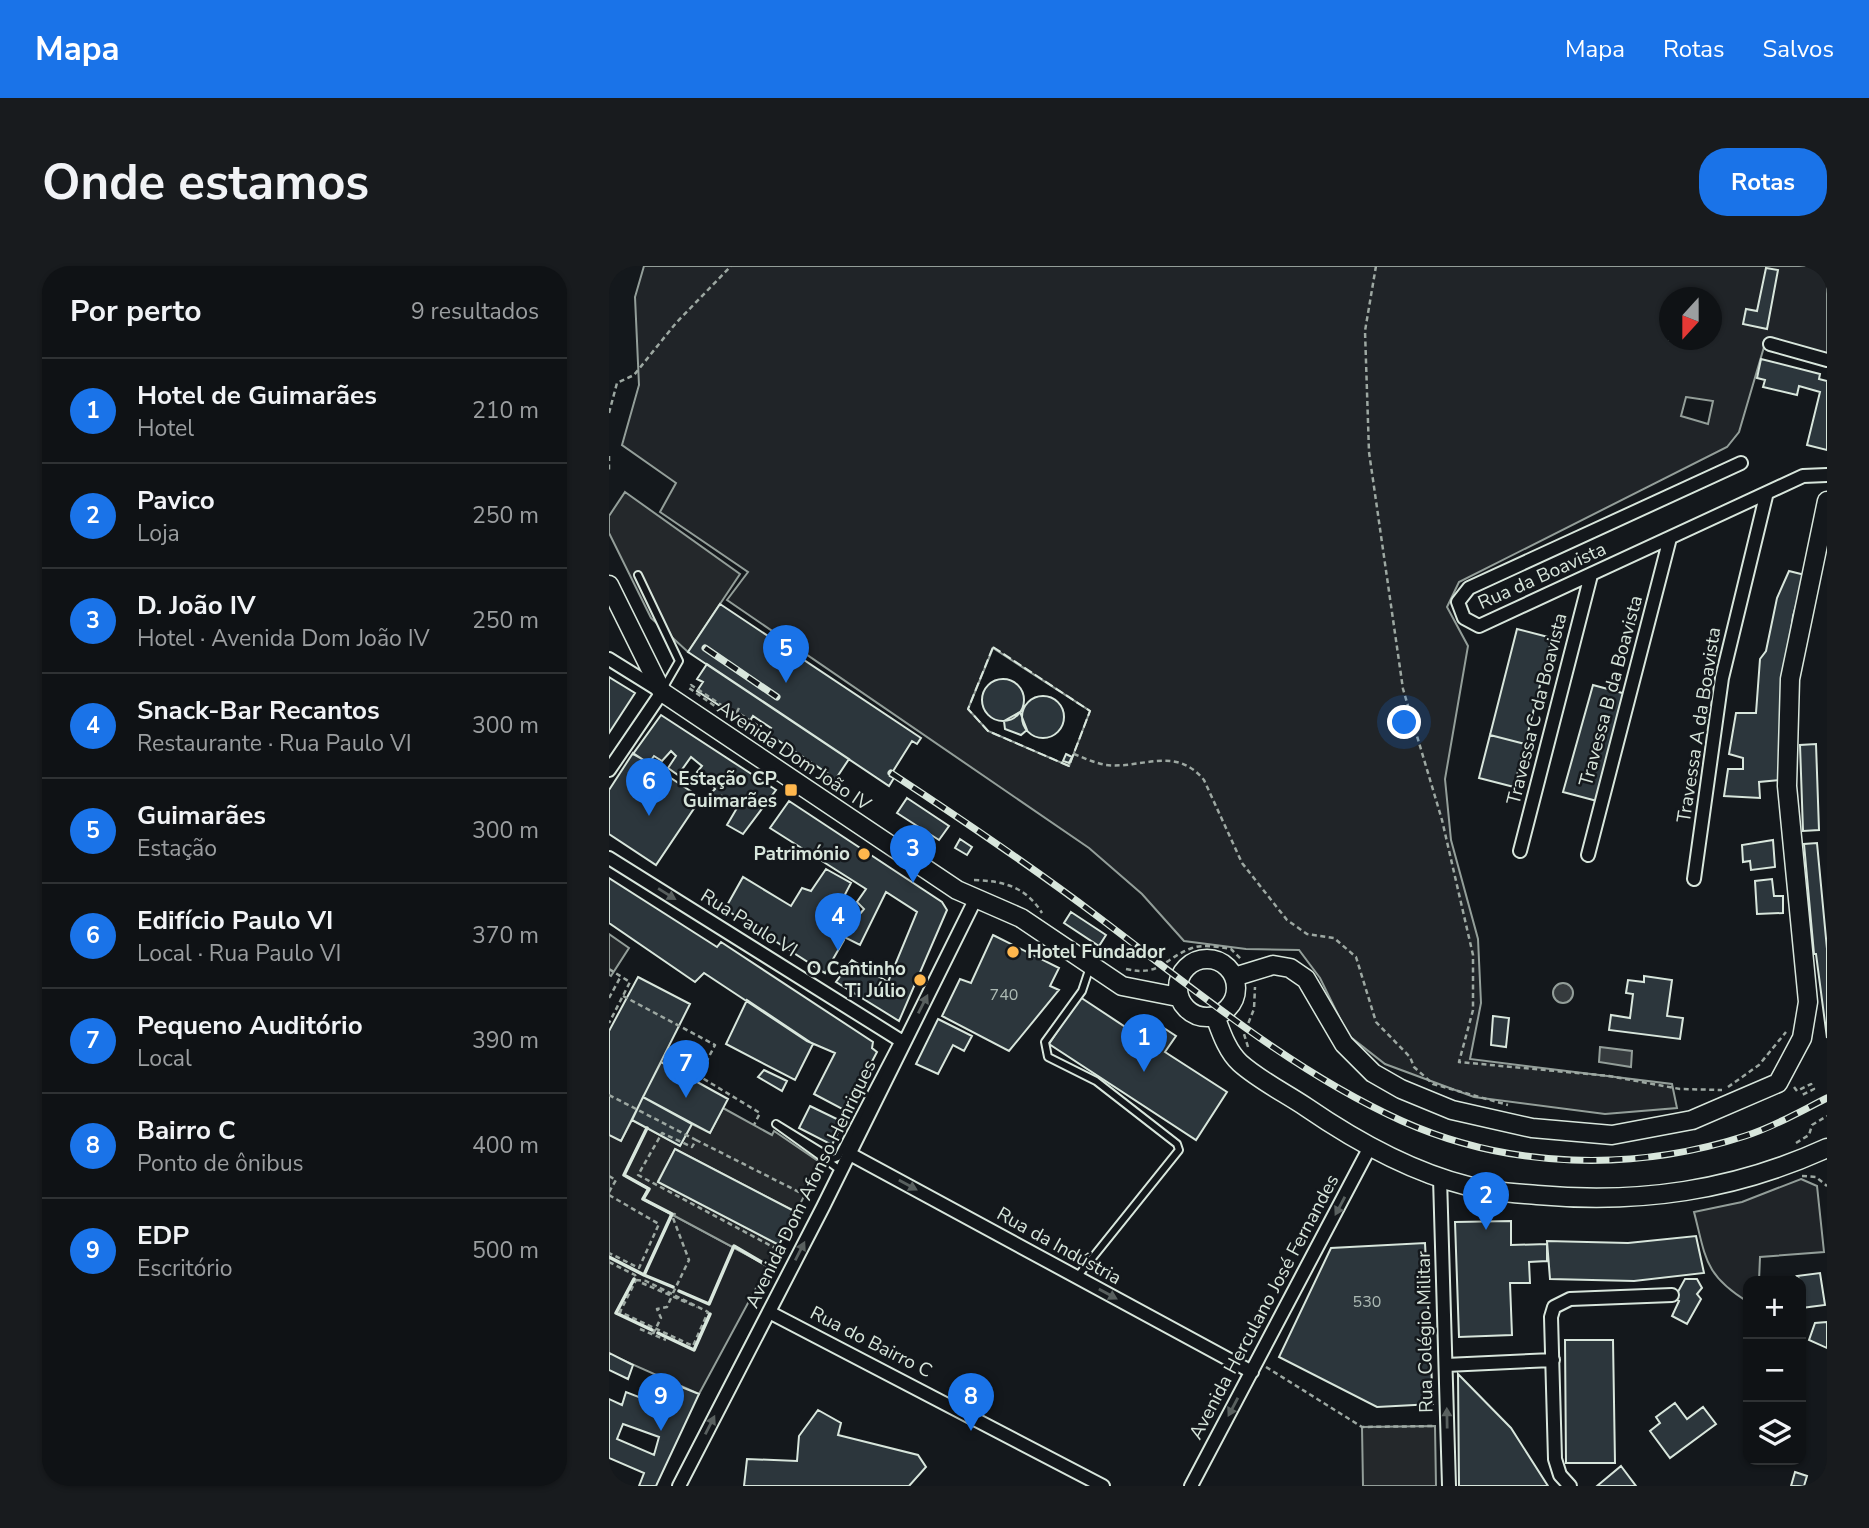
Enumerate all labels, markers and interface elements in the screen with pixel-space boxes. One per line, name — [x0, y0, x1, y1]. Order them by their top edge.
text: Mapa — [35, 27, 120, 72]
text: Mapa — [1565, 33, 1625, 65]
text: Rotas — [1663, 33, 1725, 65]
text: Salvos — [1763, 33, 1834, 65]
button: Rotas — [1699, 148, 1827, 216]
text: Onde estamos — [42, 149, 369, 216]
north arrow — [1659, 287, 1722, 350]
text: Por perto — [70, 291, 201, 332]
text: 9 resultados — [411, 296, 539, 327]
text: Hotel de Guimarães — [137, 378, 377, 413]
text: 1 — [86, 395, 100, 426]
text: 210 m — [472, 395, 539, 426]
text: Hotel — [137, 413, 194, 444]
text: Pavico — [137, 483, 215, 518]
text: 2 — [86, 500, 100, 531]
text: 250 m — [472, 500, 539, 531]
text: Loja — [137, 518, 180, 549]
street label: Rua da Boavista — [1474, 536, 1610, 616]
text: D. João IV — [137, 588, 256, 623]
street label: Travessa B da Boavista — [1573, 593, 1649, 789]
text: 3 — [86, 605, 100, 636]
text: 250 m — [472, 605, 539, 636]
street label: Travessa C da Boavista — [1501, 610, 1573, 808]
text: Hotel · Avenida Dom João IV — [137, 623, 430, 654]
pin: 5 — [763, 625, 809, 683]
street label: Travessa A da Boavista — [1671, 625, 1727, 825]
text: Snack-Bar Recantos — [137, 693, 380, 728]
street label: Avenida Dom João IV — [712, 695, 877, 818]
your location — [1387, 705, 1421, 739]
text: 4 — [86, 710, 100, 741]
text: 300 m — [472, 710, 539, 741]
text: Restaurante · Rua Paulo VI — [137, 728, 412, 759]
pin: 6 — [626, 758, 672, 816]
place label: Estação CP Guimarães — [678, 766, 777, 814]
marker: Estação CP Guimarães — [783, 782, 799, 798]
text: Guimarães — [137, 798, 266, 833]
text: 5 — [86, 815, 100, 846]
text: 300 m — [472, 815, 539, 846]
pin: 3 — [890, 825, 936, 883]
text: Estação — [137, 833, 217, 864]
place label: Património — [754, 841, 850, 867]
marker: Património — [856, 846, 872, 862]
street label: Rua Paulo VI — [696, 883, 802, 963]
one-way arrow — [657, 888, 676, 901]
pin: 4 — [815, 893, 861, 951]
text: Edifício Paulo VI — [137, 903, 333, 938]
text: 6 — [86, 920, 100, 951]
text: 370 m — [472, 920, 539, 951]
text: Local · Rua Paulo VI — [137, 938, 341, 969]
place label: Hotel Fundador — [1027, 939, 1166, 965]
marker: Hotel Fundador — [1005, 944, 1021, 960]
place label: O Cantinho Ti Júlio — [807, 956, 906, 1004]
marker: O Cantinho Ti Júlio — [912, 972, 928, 988]
house number: 740 — [990, 984, 1018, 1006]
one-way arrow — [917, 994, 928, 1014]
text: Pequeno Auditório — [137, 1008, 363, 1043]
pin: 1 — [1121, 1014, 1167, 1072]
text: 7 — [86, 1025, 100, 1056]
text: 390 m — [472, 1025, 539, 1056]
pin: 7 — [663, 1040, 709, 1098]
text: Local — [137, 1043, 192, 1074]
street label: Avenida Dom Afonso Henriques — [739, 1055, 883, 1313]
text: Bairro C — [137, 1113, 236, 1148]
text: 8 — [86, 1130, 100, 1161]
text: 400 m — [472, 1130, 539, 1161]
text: Ponto de ônibus — [137, 1148, 304, 1179]
street label: Avenida Herculano José Fernandes — [1183, 1170, 1345, 1444]
pin: 2 — [1463, 1172, 1509, 1230]
one-way arrow — [898, 1179, 918, 1191]
one-way arrow — [1334, 1196, 1346, 1216]
street label: Rua da Indústria — [992, 1201, 1126, 1291]
text: EDP — [137, 1218, 189, 1253]
text: 9 — [86, 1235, 100, 1266]
text: 500 m — [472, 1235, 539, 1266]
one-way arrow — [795, 1241, 806, 1261]
street label: Rua Colégio Militar — [1411, 1251, 1439, 1413]
text: Escritório — [137, 1253, 233, 1284]
map controls — [1743, 1276, 1806, 1465]
button: + — [1743, 1276, 1806, 1339]
one-way arrow — [1098, 1288, 1118, 1300]
house number: 530 — [1353, 1291, 1381, 1313]
street label: Rua do Bairro C — [805, 1300, 937, 1384]
button: − — [1743, 1339, 1806, 1402]
pin: 9 — [638, 1373, 684, 1431]
pin: 8 — [948, 1373, 994, 1431]
one-way arrow — [1227, 1397, 1239, 1416]
button: layers — [1743, 1402, 1806, 1465]
one-way arrow — [1441, 1407, 1452, 1429]
one-way arrow — [704, 1415, 716, 1435]

